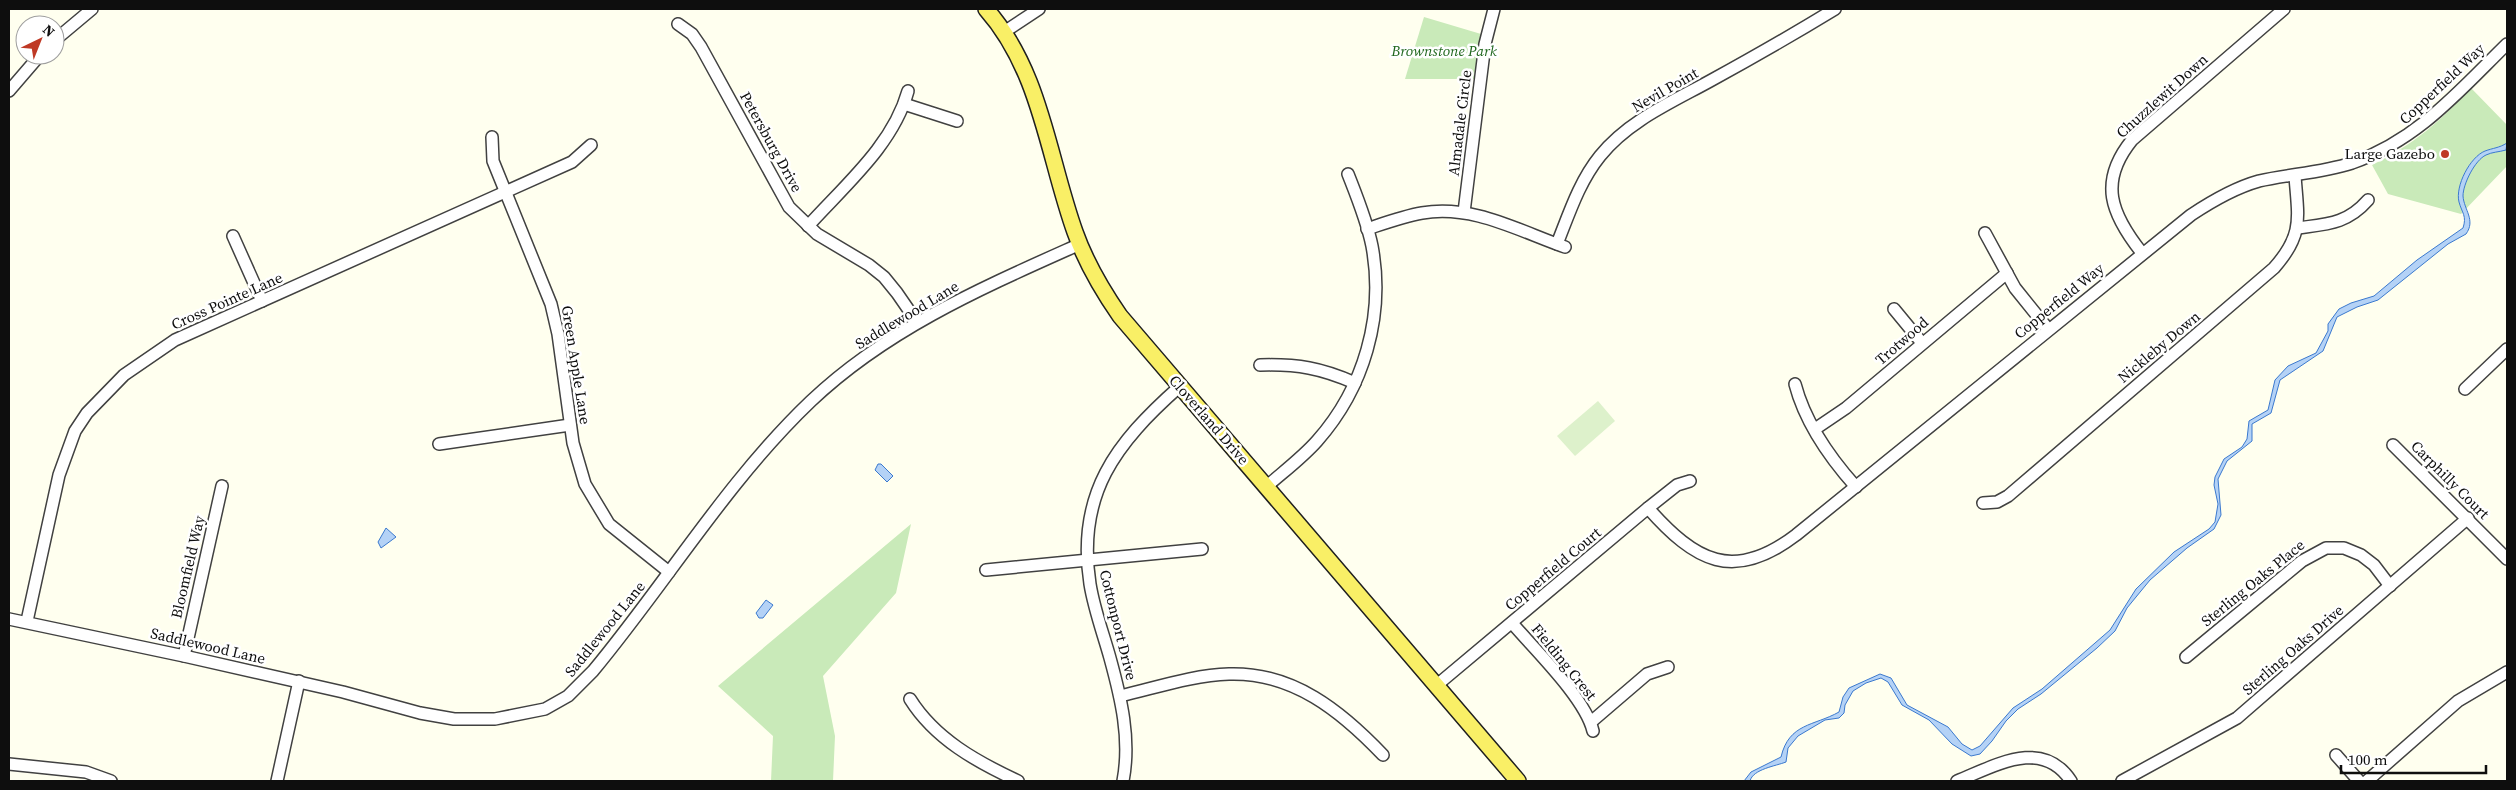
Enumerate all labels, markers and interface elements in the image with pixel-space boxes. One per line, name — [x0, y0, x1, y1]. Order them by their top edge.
north arrow — [15, 15, 65, 65]
text: N — [38, 20, 59, 41]
street label: Copperfield Way — [2394, 38, 2489, 129]
park label: Brownstone Park — [1390, 40, 1498, 61]
street label: Chuzzlewit Down — [2111, 49, 2212, 142]
street label: Nevil Point — [1628, 62, 1702, 117]
street label: Almadale Circle — [1443, 68, 1476, 177]
street label: Petersburg Drive — [735, 88, 808, 196]
place label: Large Gazebo — [2344, 143, 2435, 164]
marker: Large Gazebo — [2439, 148, 2451, 160]
street label: Copperfield Way — [2009, 258, 2108, 343]
street label: Cross Pointe Lane — [168, 266, 286, 335]
street label: Saddlewood Lane — [851, 275, 963, 354]
street label: Green Apple Lane — [557, 304, 596, 426]
street label: Nickleby Down — [2113, 306, 2204, 387]
street label: Trotwood — [1871, 311, 1933, 370]
street label: Cloverland Drive — [1165, 370, 1254, 469]
street label: Carphilly Court — [2406, 436, 2494, 524]
street label: Bloomfield Way — [165, 513, 210, 620]
street label: Copperfield Court — [1500, 522, 1605, 615]
street label: Sterling Oaks Place — [2196, 534, 2309, 631]
street label: Cottonport Drive — [1095, 568, 1142, 682]
street label: Saddlewood Lane — [560, 576, 650, 681]
street label: Sterling Oaks Drive — [2237, 599, 2348, 700]
street label: Fielding Crest — [1527, 619, 1602, 705]
street label: Saddlewood Lane — [149, 622, 268, 669]
scale bar — [2341, 742, 2486, 774]
text: 100 m — [2348, 749, 2388, 770]

